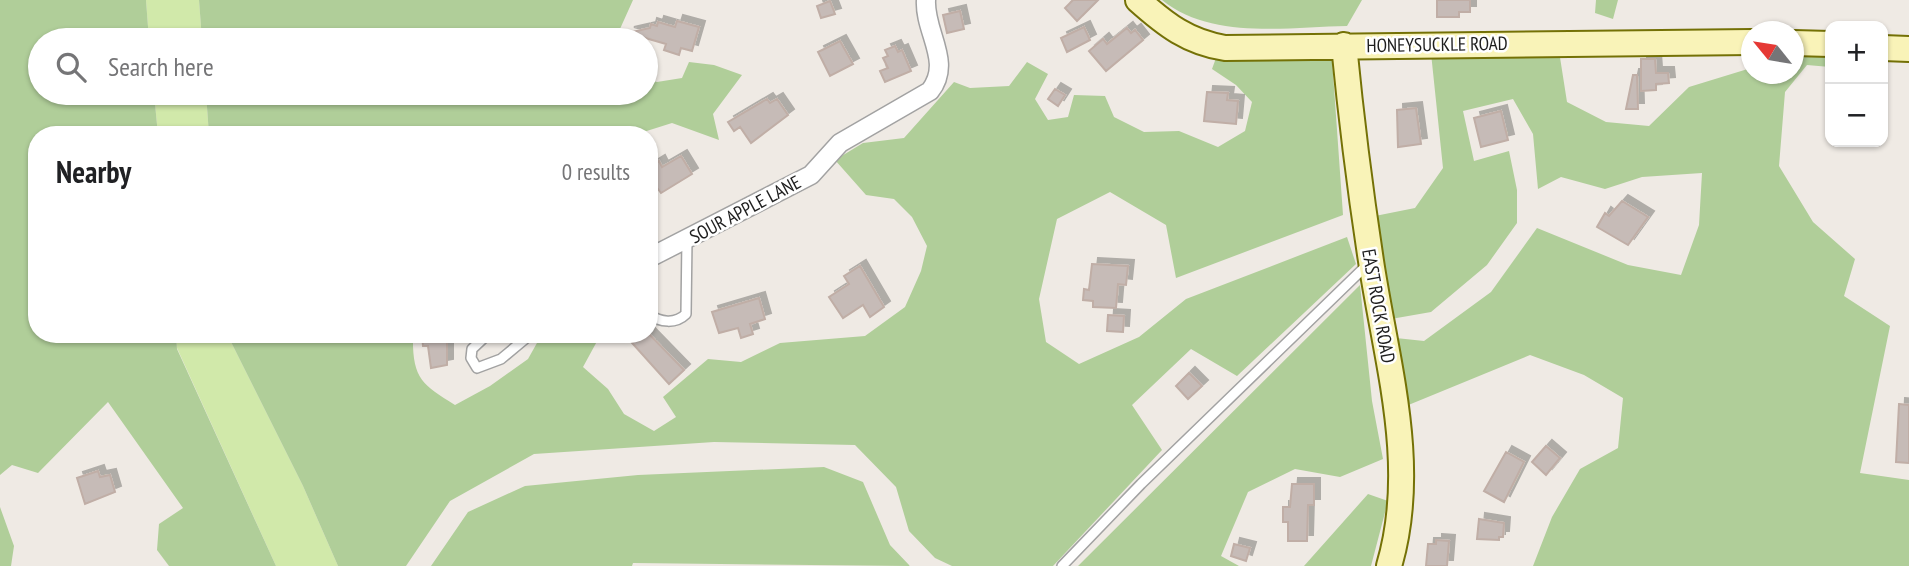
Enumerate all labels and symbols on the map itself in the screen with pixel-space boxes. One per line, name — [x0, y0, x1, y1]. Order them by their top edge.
north arrow — [1741, 21, 1804, 84]
street label: HONEYSUCKLE ROAD — [1366, 31, 1508, 57]
street label: SOUR APPLE LANE — [685, 170, 805, 248]
street label: EAST ROCK ROAD — [1357, 247, 1401, 365]

